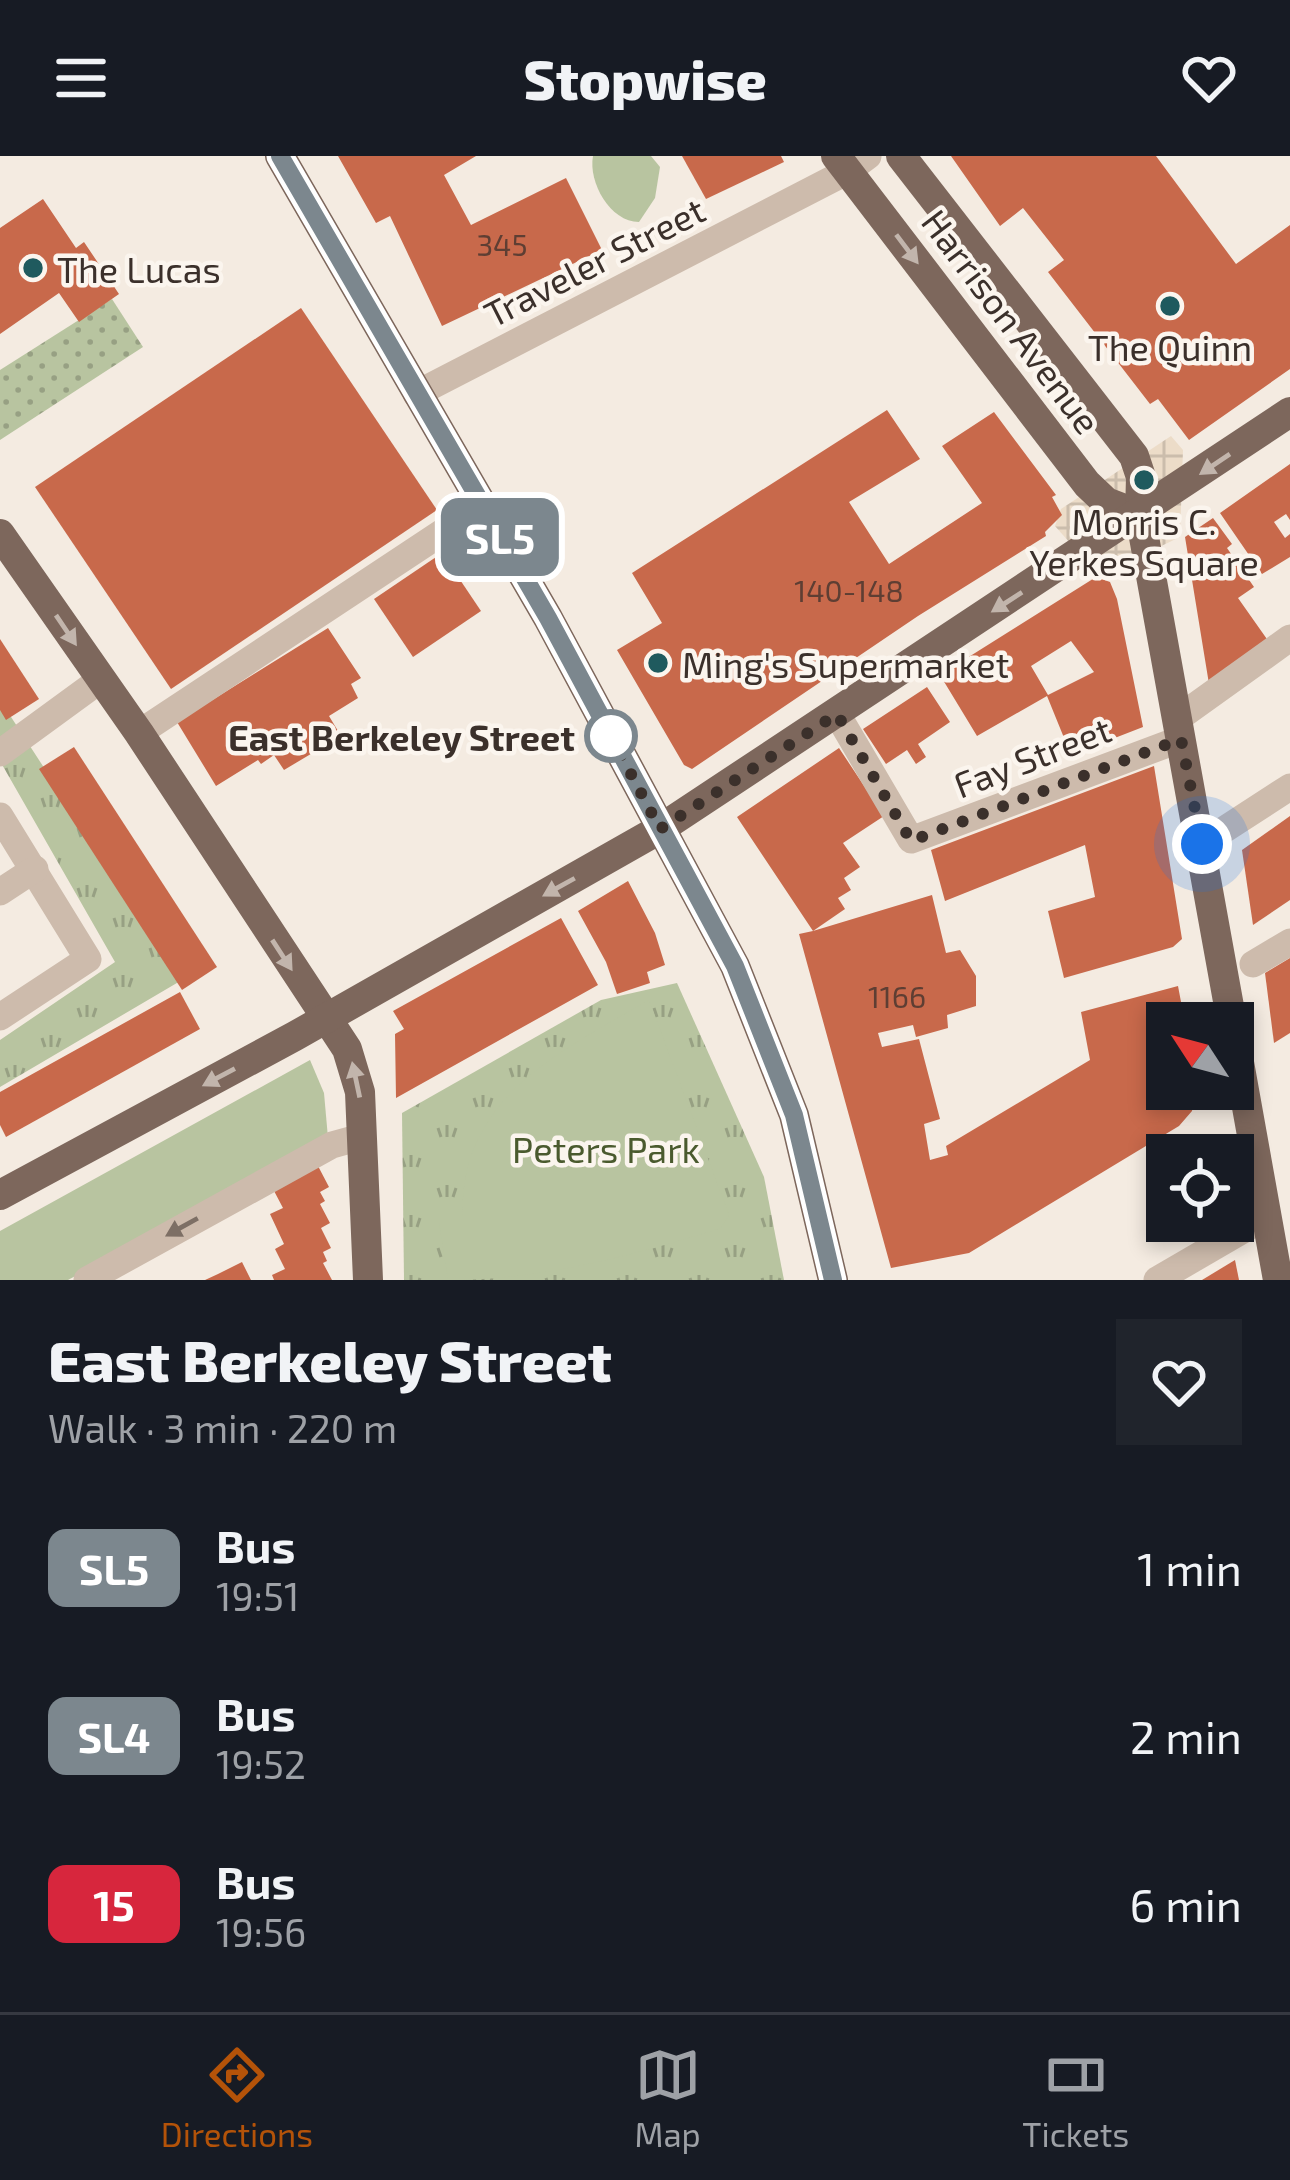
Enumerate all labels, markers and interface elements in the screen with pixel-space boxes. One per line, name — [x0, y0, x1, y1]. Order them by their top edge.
icon: menu — [48, 45, 114, 111]
icon: heart — [1176, 45, 1242, 111]
text: Stopwise — [523, 46, 767, 111]
street label: Traveler Street — [477, 187, 711, 335]
street label: Harrison Avenue — [914, 201, 1110, 441]
house number: 345 — [476, 226, 528, 262]
one-way arrow — [895, 233, 919, 265]
place label: The Lucas — [57, 247, 221, 290]
marker: The Lucas — [20, 255, 46, 281]
marker: The Quinn — [1157, 293, 1183, 319]
place label: The Quinn — [1088, 325, 1252, 368]
one-way arrow — [1199, 452, 1231, 475]
marker: Morris C. Yerkes Square — [1131, 467, 1157, 493]
line badge: SL5 — [431, 498, 569, 576]
place label: Morris C. Yerkes Square — [1029, 499, 1259, 583]
text: SL5 — [465, 512, 535, 562]
house number: 140-148 — [794, 572, 904, 608]
one-way arrow — [991, 590, 1024, 613]
one-way arrow — [54, 614, 77, 647]
place label: Ming's Supermarket — [682, 642, 1009, 685]
marker: Ming's Supermarket — [645, 650, 671, 676]
street label: Fay Street — [947, 706, 1117, 806]
marker: East Berkeley Street — [586, 711, 636, 761]
place label: East Berkeley Street — [228, 715, 575, 759]
your location — [1172, 814, 1232, 874]
one-way arrow — [542, 875, 576, 896]
one-way arrow — [271, 938, 293, 971]
house number: 1166 — [868, 978, 926, 1014]
north arrow — [1146, 1002, 1254, 1110]
map controls — [1146, 1002, 1254, 1242]
one-way arrow — [346, 1060, 365, 1098]
one-way arrow — [201, 1066, 236, 1087]
park label: Peters Park — [512, 1127, 700, 1170]
button: locate — [1146, 1134, 1254, 1242]
one-way arrow — [165, 1216, 200, 1237]
button: heart — [1116, 1319, 1242, 1445]
text: East Berkeley Street — [48, 1325, 612, 1393]
text: Walk · 3 min · 220 m — [48, 1404, 397, 1451]
text: Bus — [216, 1518, 295, 1572]
text: 1 min — [1137, 1541, 1242, 1595]
text: SL5 — [79, 1543, 149, 1593]
text: 19:51 — [216, 1572, 299, 1619]
text: Bus — [216, 1686, 295, 1740]
text: 2 min — [1130, 1709, 1242, 1763]
text: SL4 — [77, 1711, 151, 1761]
text: 19:52 — [216, 1740, 306, 1787]
text: Bus — [216, 1854, 295, 1908]
text: 6 min — [1129, 1877, 1242, 1931]
text: 15 — [93, 1879, 135, 1929]
text: 19:56 — [216, 1908, 306, 1955]
tab: Directions — [161, 2042, 313, 2154]
tab: Map — [635, 2042, 701, 2154]
tab: Tickets — [1022, 2042, 1129, 2154]

